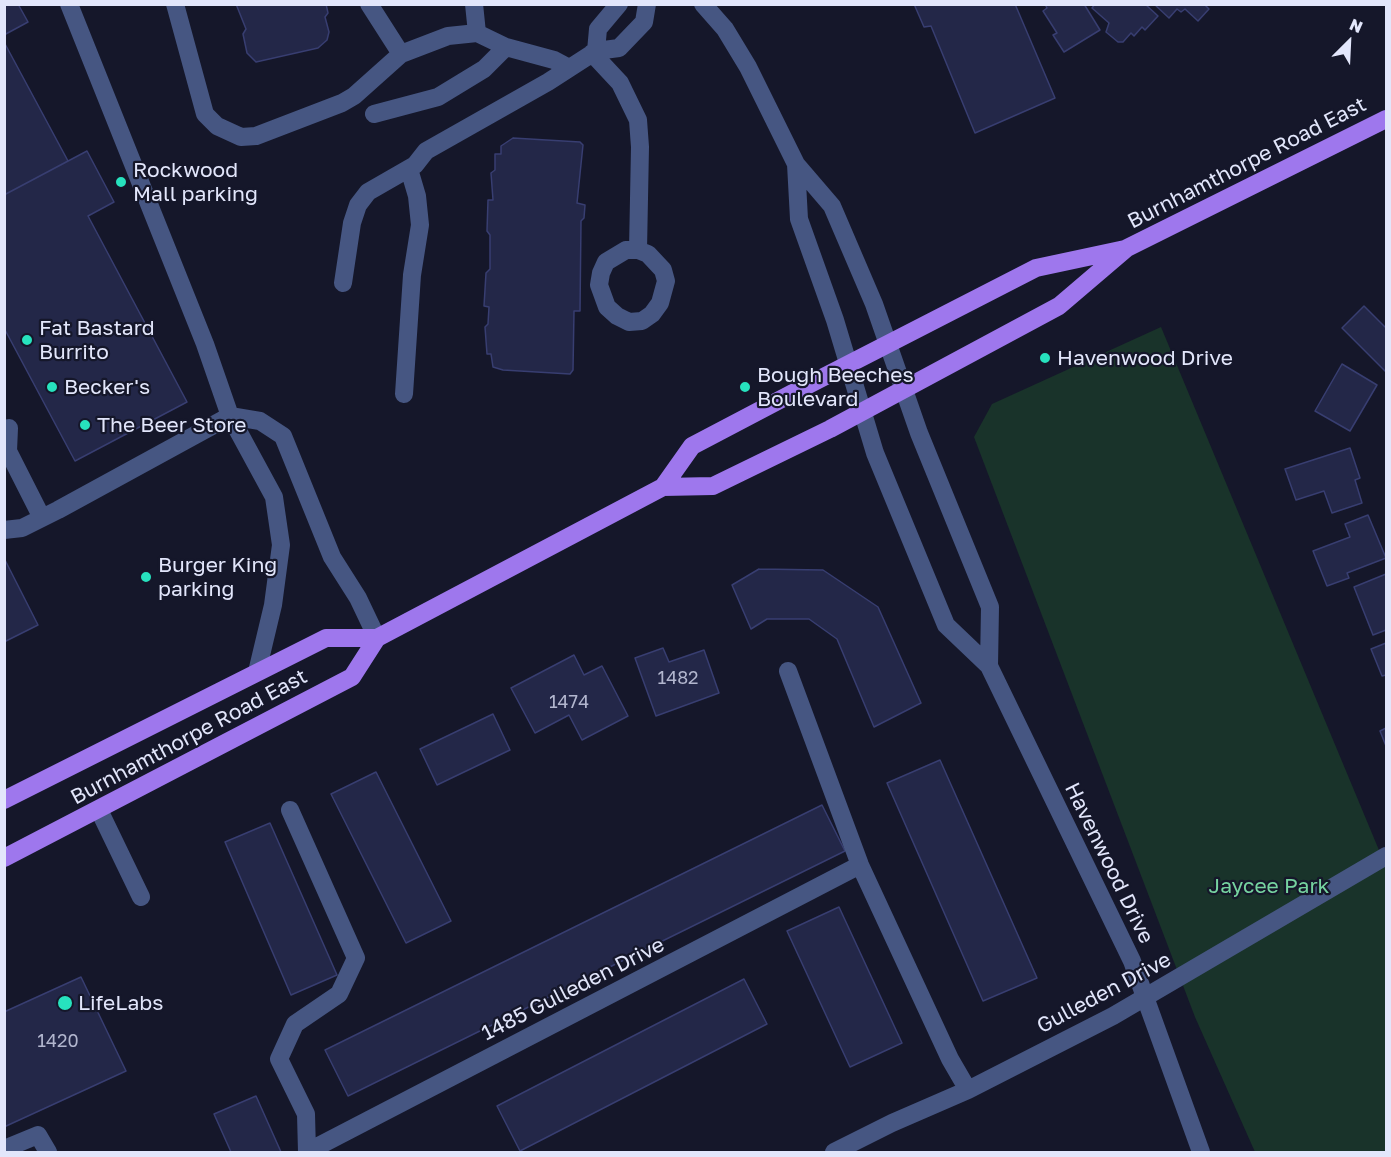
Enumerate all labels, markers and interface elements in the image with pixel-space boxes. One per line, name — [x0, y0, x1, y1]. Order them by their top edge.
north arrow — [1319, 12, 1379, 72]
text: N — [1347, 14, 1366, 37]
street label: Burnhamthorpe Road East — [1124, 92, 1370, 234]
place label: Rockwood Mall parking — [133, 157, 258, 207]
marker: Rockwood Mall parking — [114, 175, 128, 189]
place label: Fat Bastard Burrito — [39, 315, 155, 365]
marker: Fat Bastard Burrito — [20, 333, 34, 347]
place label: Havenwood Drive — [1057, 345, 1233, 371]
marker: Havenwood Drive — [1038, 351, 1052, 365]
place label: Bough Beeches Boulevard — [757, 362, 914, 412]
place label: Becker's — [64, 374, 150, 400]
marker: Becker's — [45, 380, 59, 394]
marker: Bough Beeches Boulevard — [738, 380, 752, 394]
place label: The Beer Store — [97, 412, 246, 438]
marker: The Beer Store — [78, 418, 92, 432]
place label: Burger King parking — [158, 552, 277, 602]
marker: Burger King parking — [139, 570, 153, 584]
street label: Burnhamthorpe Road East — [66, 664, 312, 810]
house number: 1482 — [657, 667, 699, 689]
house number: 1474 — [549, 691, 589, 713]
street label: Havenwood Drive — [1059, 778, 1159, 948]
park label: Jaycee Park — [1209, 873, 1329, 899]
street label: 1485 Gulleden Drive — [478, 932, 668, 1046]
street label: Gulleden Drive — [1033, 947, 1175, 1039]
place label: LifeLabs — [78, 990, 163, 1016]
marker: LifeLabs — [56, 994, 74, 1012]
house number: 1420 — [37, 1030, 79, 1052]

